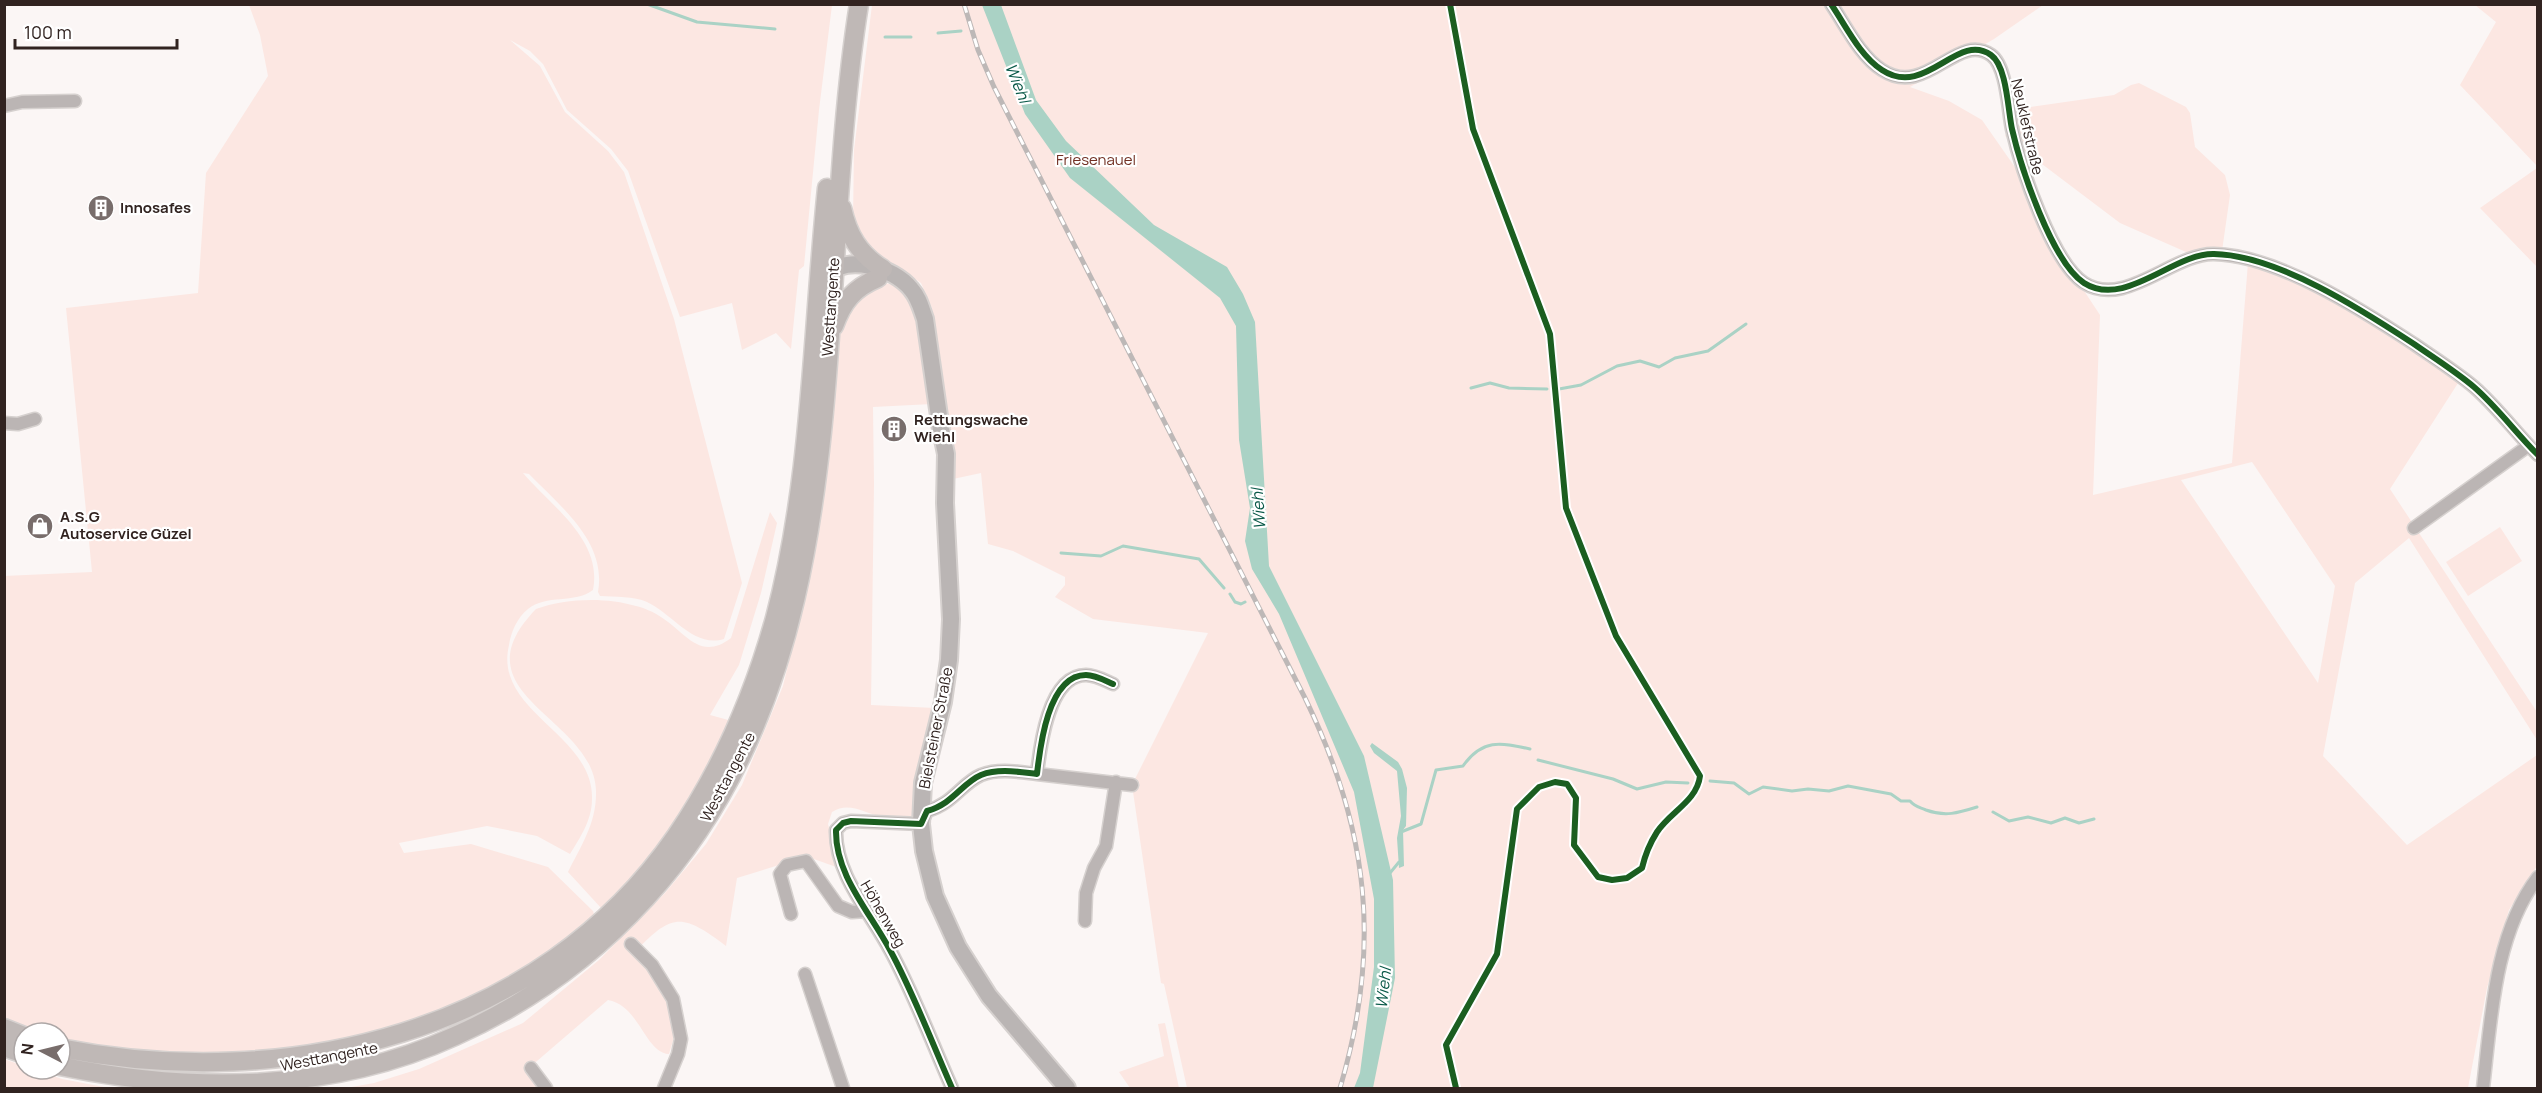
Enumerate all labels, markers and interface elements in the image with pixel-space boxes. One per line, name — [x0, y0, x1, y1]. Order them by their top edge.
scale bar — [15, 12, 177, 50]
text: 100 m — [24, 20, 72, 44]
water label: Wiehl — [1000, 60, 1037, 108]
street label: Neuklefstraße — [2006, 77, 2049, 177]
park label: Friesenauel — [1056, 149, 1136, 170]
building icon: Innosafes — [86, 193, 116, 223]
place label: Innosafes — [120, 197, 191, 218]
street label: Westtangente — [817, 257, 844, 357]
place label: Rettungswache Wiehl — [914, 409, 1028, 447]
building icon: Rettungswache Wiehl — [879, 414, 909, 444]
water label: Wiehl — [1245, 486, 1270, 530]
place label: A.S.G Autoservice Güzel — [60, 506, 192, 544]
shop icon: A.S.G Autoservice Güzel — [25, 511, 55, 541]
street label: Bielsteiner Straße — [913, 665, 958, 790]
street label: Westtangente — [695, 728, 760, 825]
street label: Höhenweg — [856, 876, 911, 951]
water label: Wiehl — [1370, 964, 1396, 1010]
north arrow — [12, 1021, 72, 1081]
street label: Westtangente — [278, 1037, 380, 1076]
text: N — [15, 1042, 39, 1056]

